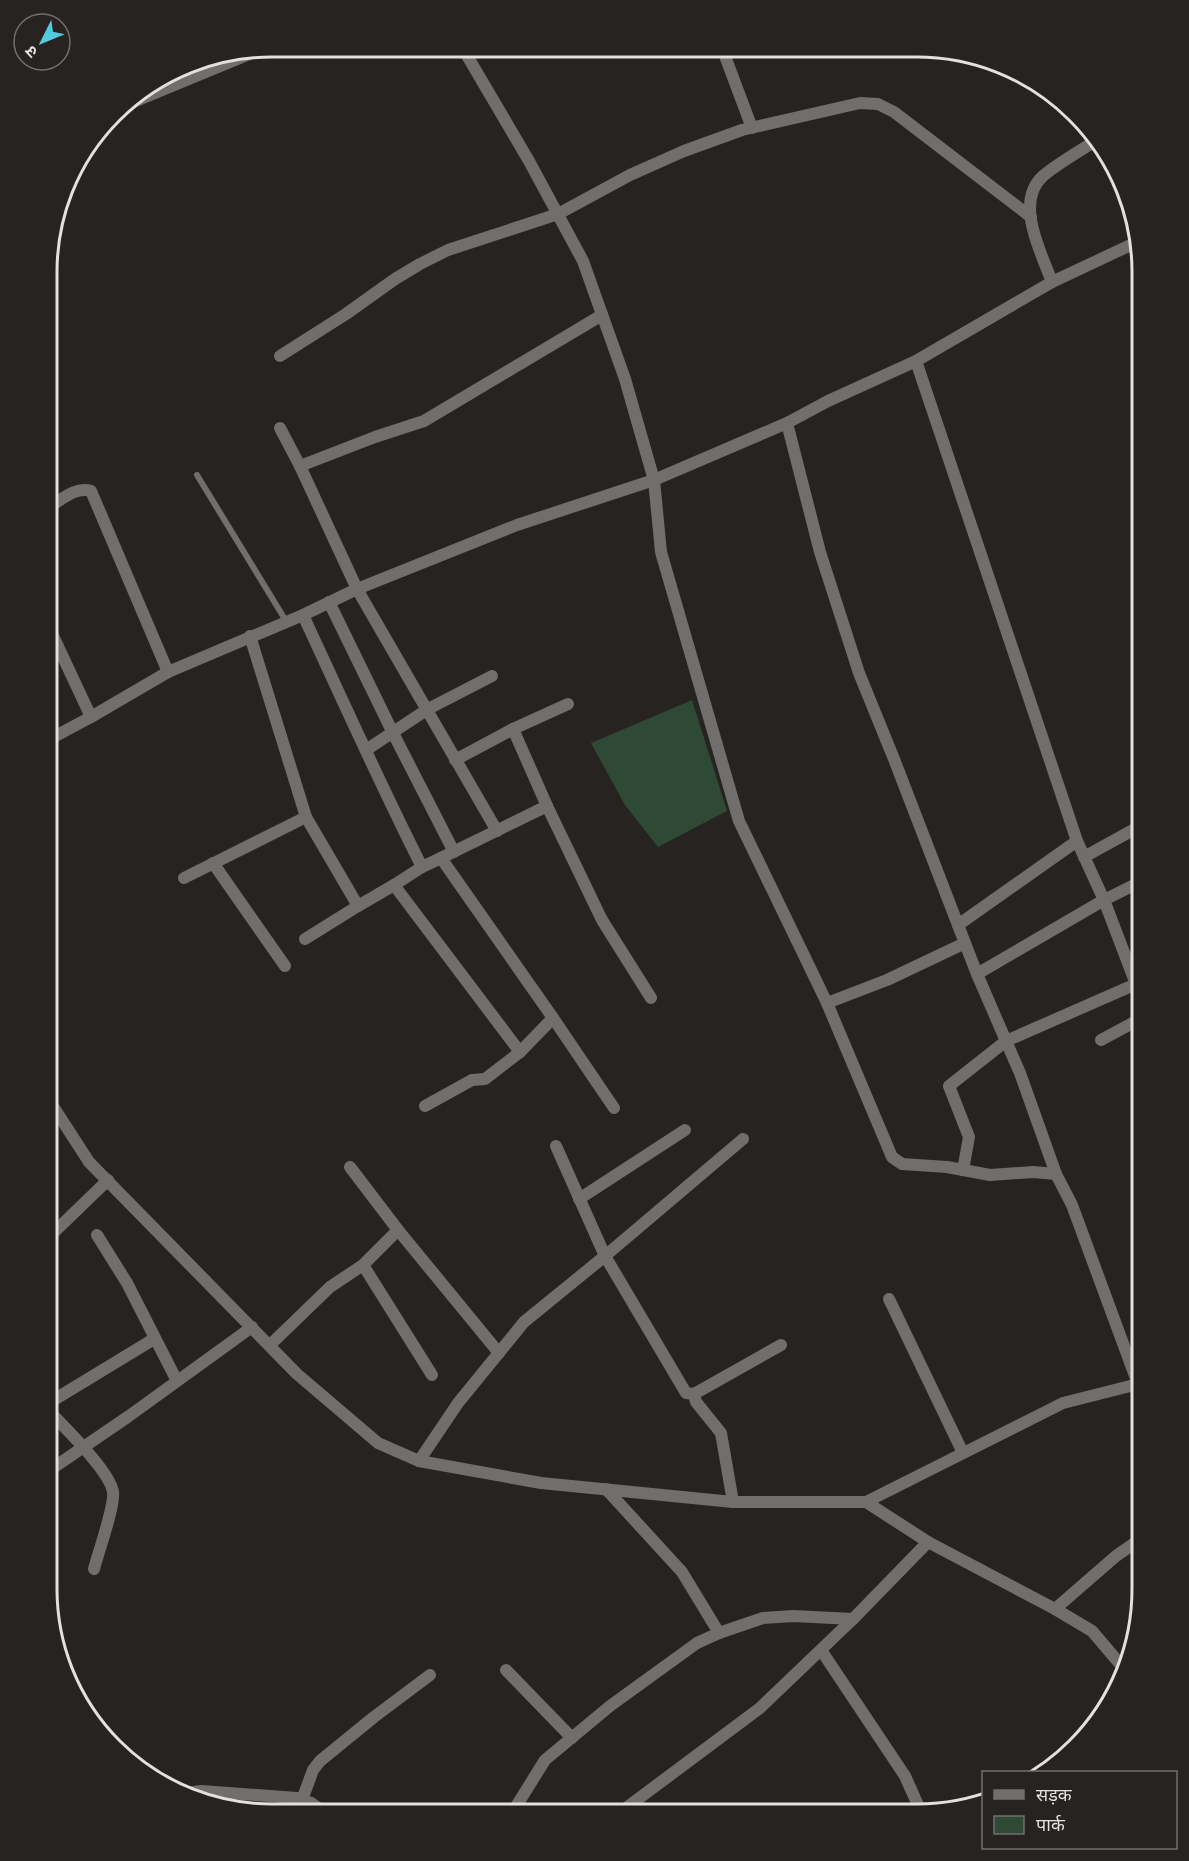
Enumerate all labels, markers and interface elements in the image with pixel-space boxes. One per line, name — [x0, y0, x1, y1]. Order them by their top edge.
north arrow — [12, 12, 72, 72]
text: उ — [21, 41, 42, 62]
legend — [982, 1771, 1177, 1849]
text: सड़क — [1036, 1784, 1073, 1806]
text: पार्क — [1036, 1814, 1066, 1836]

